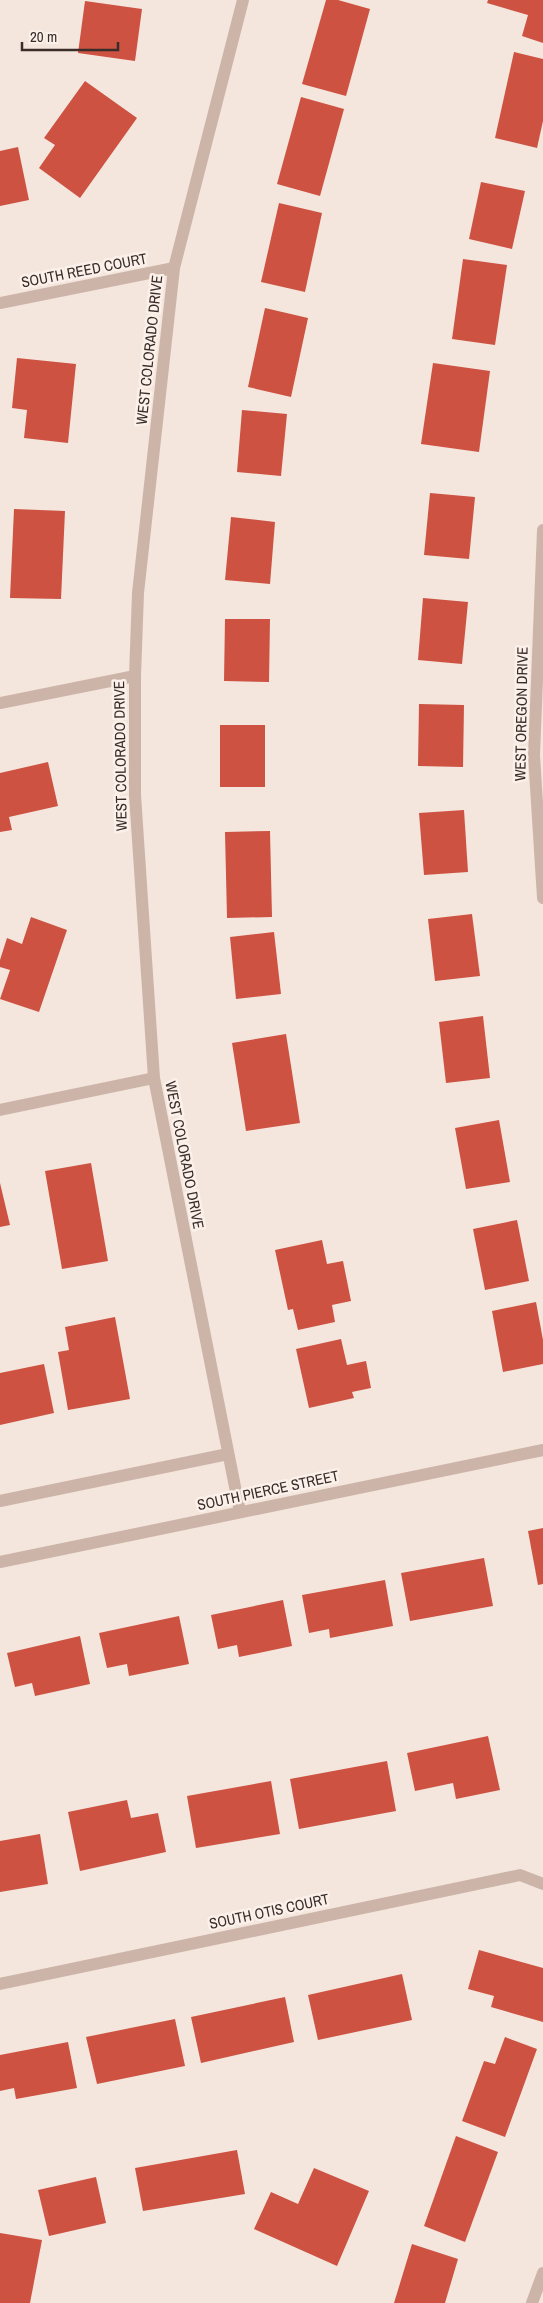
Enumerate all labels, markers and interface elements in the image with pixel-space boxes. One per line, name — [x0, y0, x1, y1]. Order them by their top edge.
scale bar — [22, 20, 119, 52]
text: 20 m — [30, 26, 57, 47]
street label: SOUTH REED COURT — [19, 247, 149, 292]
street label: WEST COLORADO DRIVE — [131, 274, 167, 426]
street label: WEST OREGON DRIVE — [509, 647, 533, 781]
street label: WEST COLORADO DRIVE — [108, 681, 132, 831]
street label: WEST COLORADO DRIVE — [160, 1079, 210, 1231]
street label: SOUTH PIERCE STREET — [195, 1465, 341, 1515]
street label: SOUTH OTIS COURT — [207, 1888, 331, 1934]

